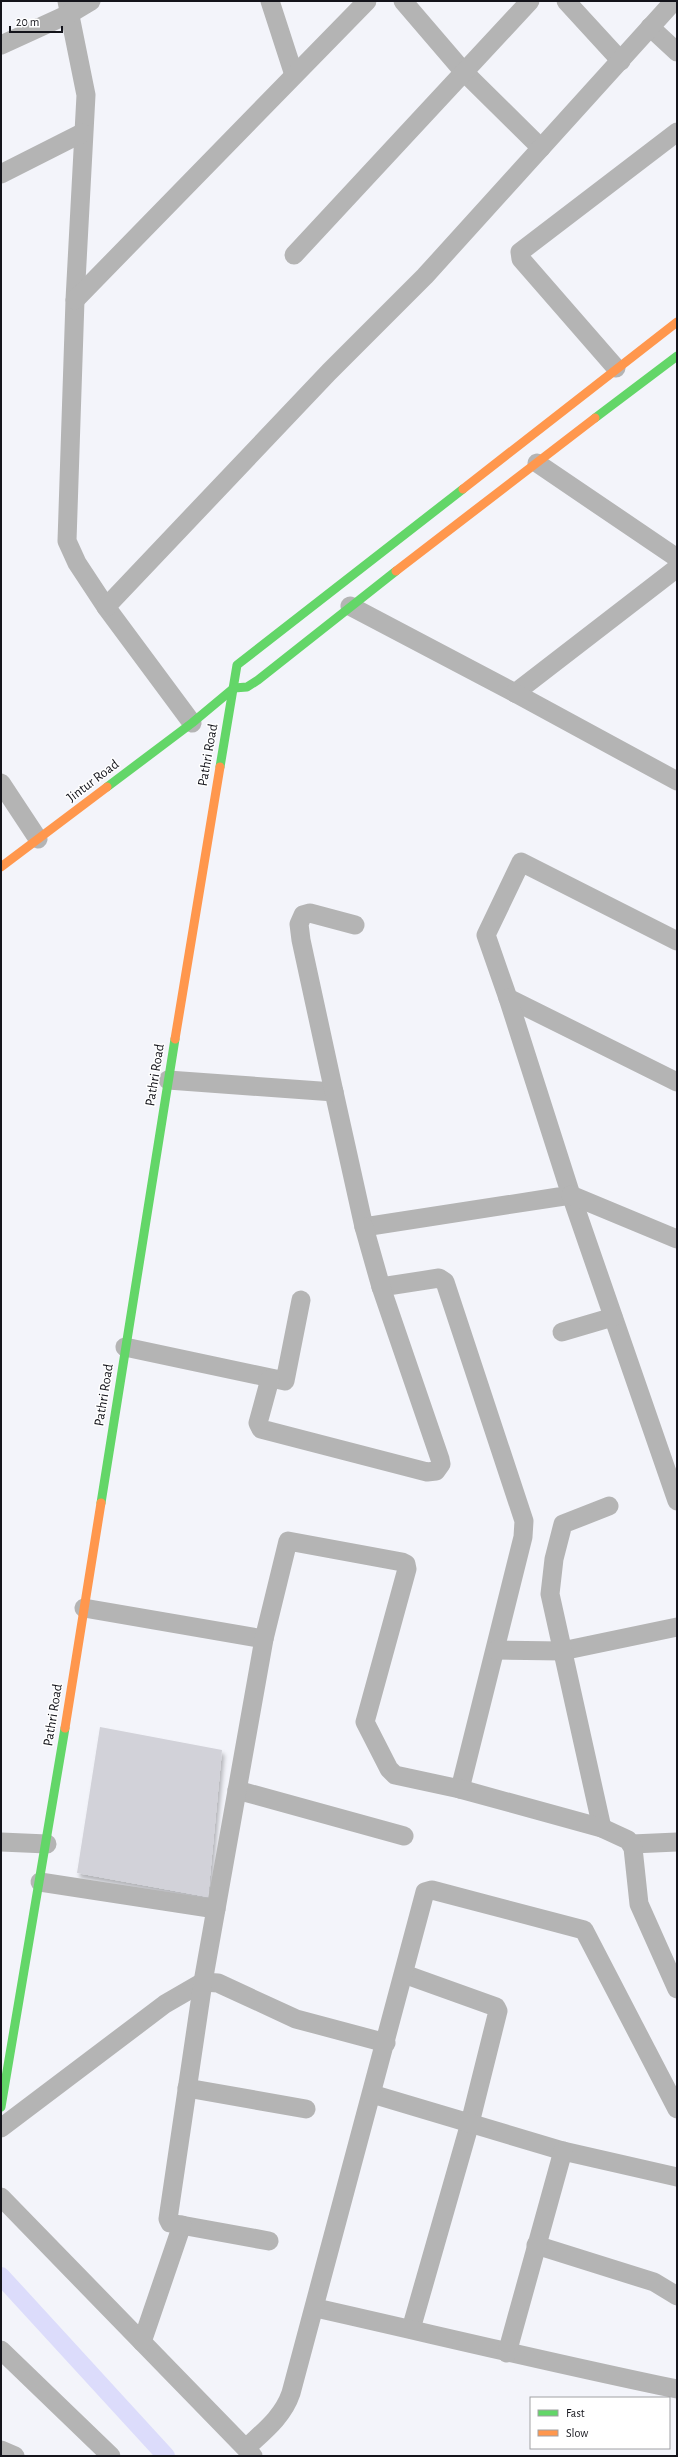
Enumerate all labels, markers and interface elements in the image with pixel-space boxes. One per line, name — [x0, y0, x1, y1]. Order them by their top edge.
scale bar — [10, 8, 62, 34]
text: 20 m — [16, 16, 39, 28]
street label: Pathri Road — [196, 723, 220, 787]
street label: Jintur Road — [64, 757, 122, 805]
street label: Pathri Road — [143, 1043, 167, 1107]
street label: Pathri Road — [92, 1363, 116, 1427]
street label: Pathri Road — [41, 1683, 65, 1747]
legend — [530, 2397, 670, 2449]
text: Fast — [566, 2407, 585, 2419]
text: Slow — [566, 2427, 588, 2439]

